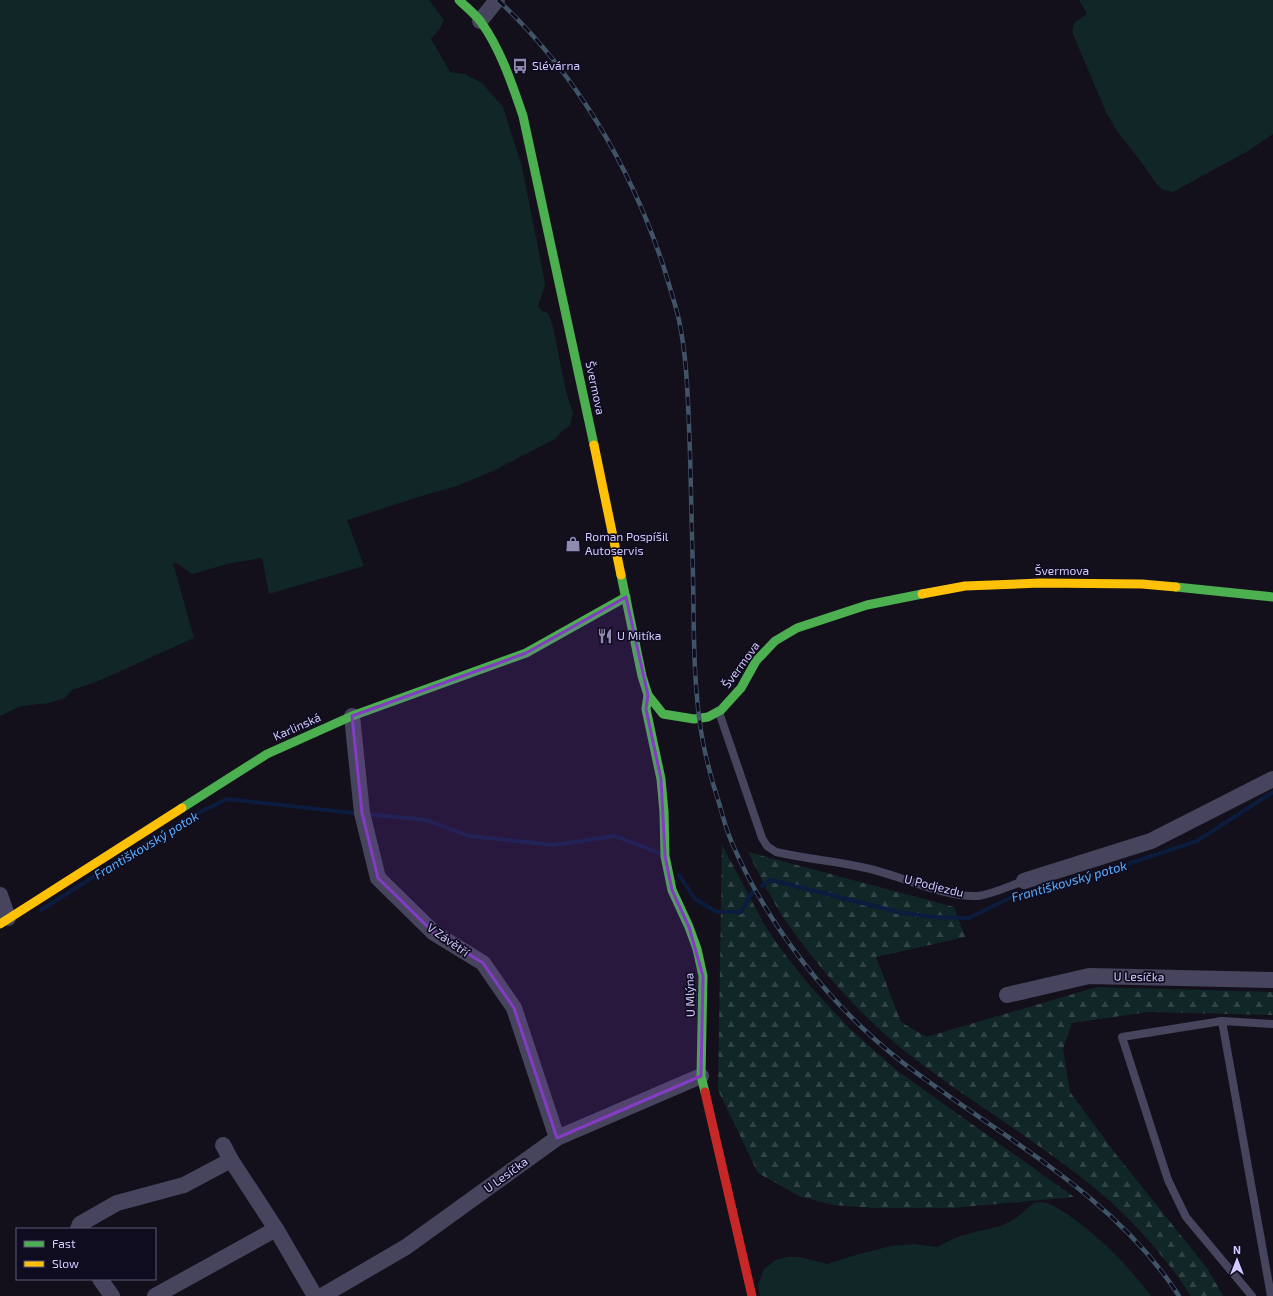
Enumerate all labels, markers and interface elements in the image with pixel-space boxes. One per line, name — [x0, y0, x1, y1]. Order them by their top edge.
bus stop icon: Slévárna — [511, 57, 529, 75]
place label: Slévárna — [532, 58, 580, 72]
street label: Švermova — [583, 360, 608, 416]
place label: Roman Pospíšil Autoservis — [585, 529, 669, 557]
shop icon: Roman Pospíšil Autoservis — [564, 535, 582, 553]
street label: Švermova — [1035, 563, 1089, 577]
restaurant icon: U Mitíka — [596, 627, 614, 645]
place label: U Mitíka — [617, 628, 661, 642]
street label: Švermova — [719, 638, 762, 691]
street label: Karlinská — [271, 709, 323, 743]
water label: Františkovský potok — [91, 807, 201, 883]
water label: Františkovský potok — [1009, 857, 1129, 905]
street label: U Podjezdu — [903, 871, 965, 900]
street label: V Závětří — [425, 920, 473, 959]
street label: U Lesíčka — [1113, 969, 1165, 983]
street label: U Mlýna — [681, 973, 697, 1017]
street label: U Lesíčka — [481, 1154, 530, 1195]
legend — [16, 1228, 156, 1280]
text: Fast — [52, 1236, 76, 1250]
north arrow — [1217, 1240, 1257, 1280]
text: N — [1233, 1243, 1241, 1256]
text: Slow — [52, 1256, 79, 1270]

